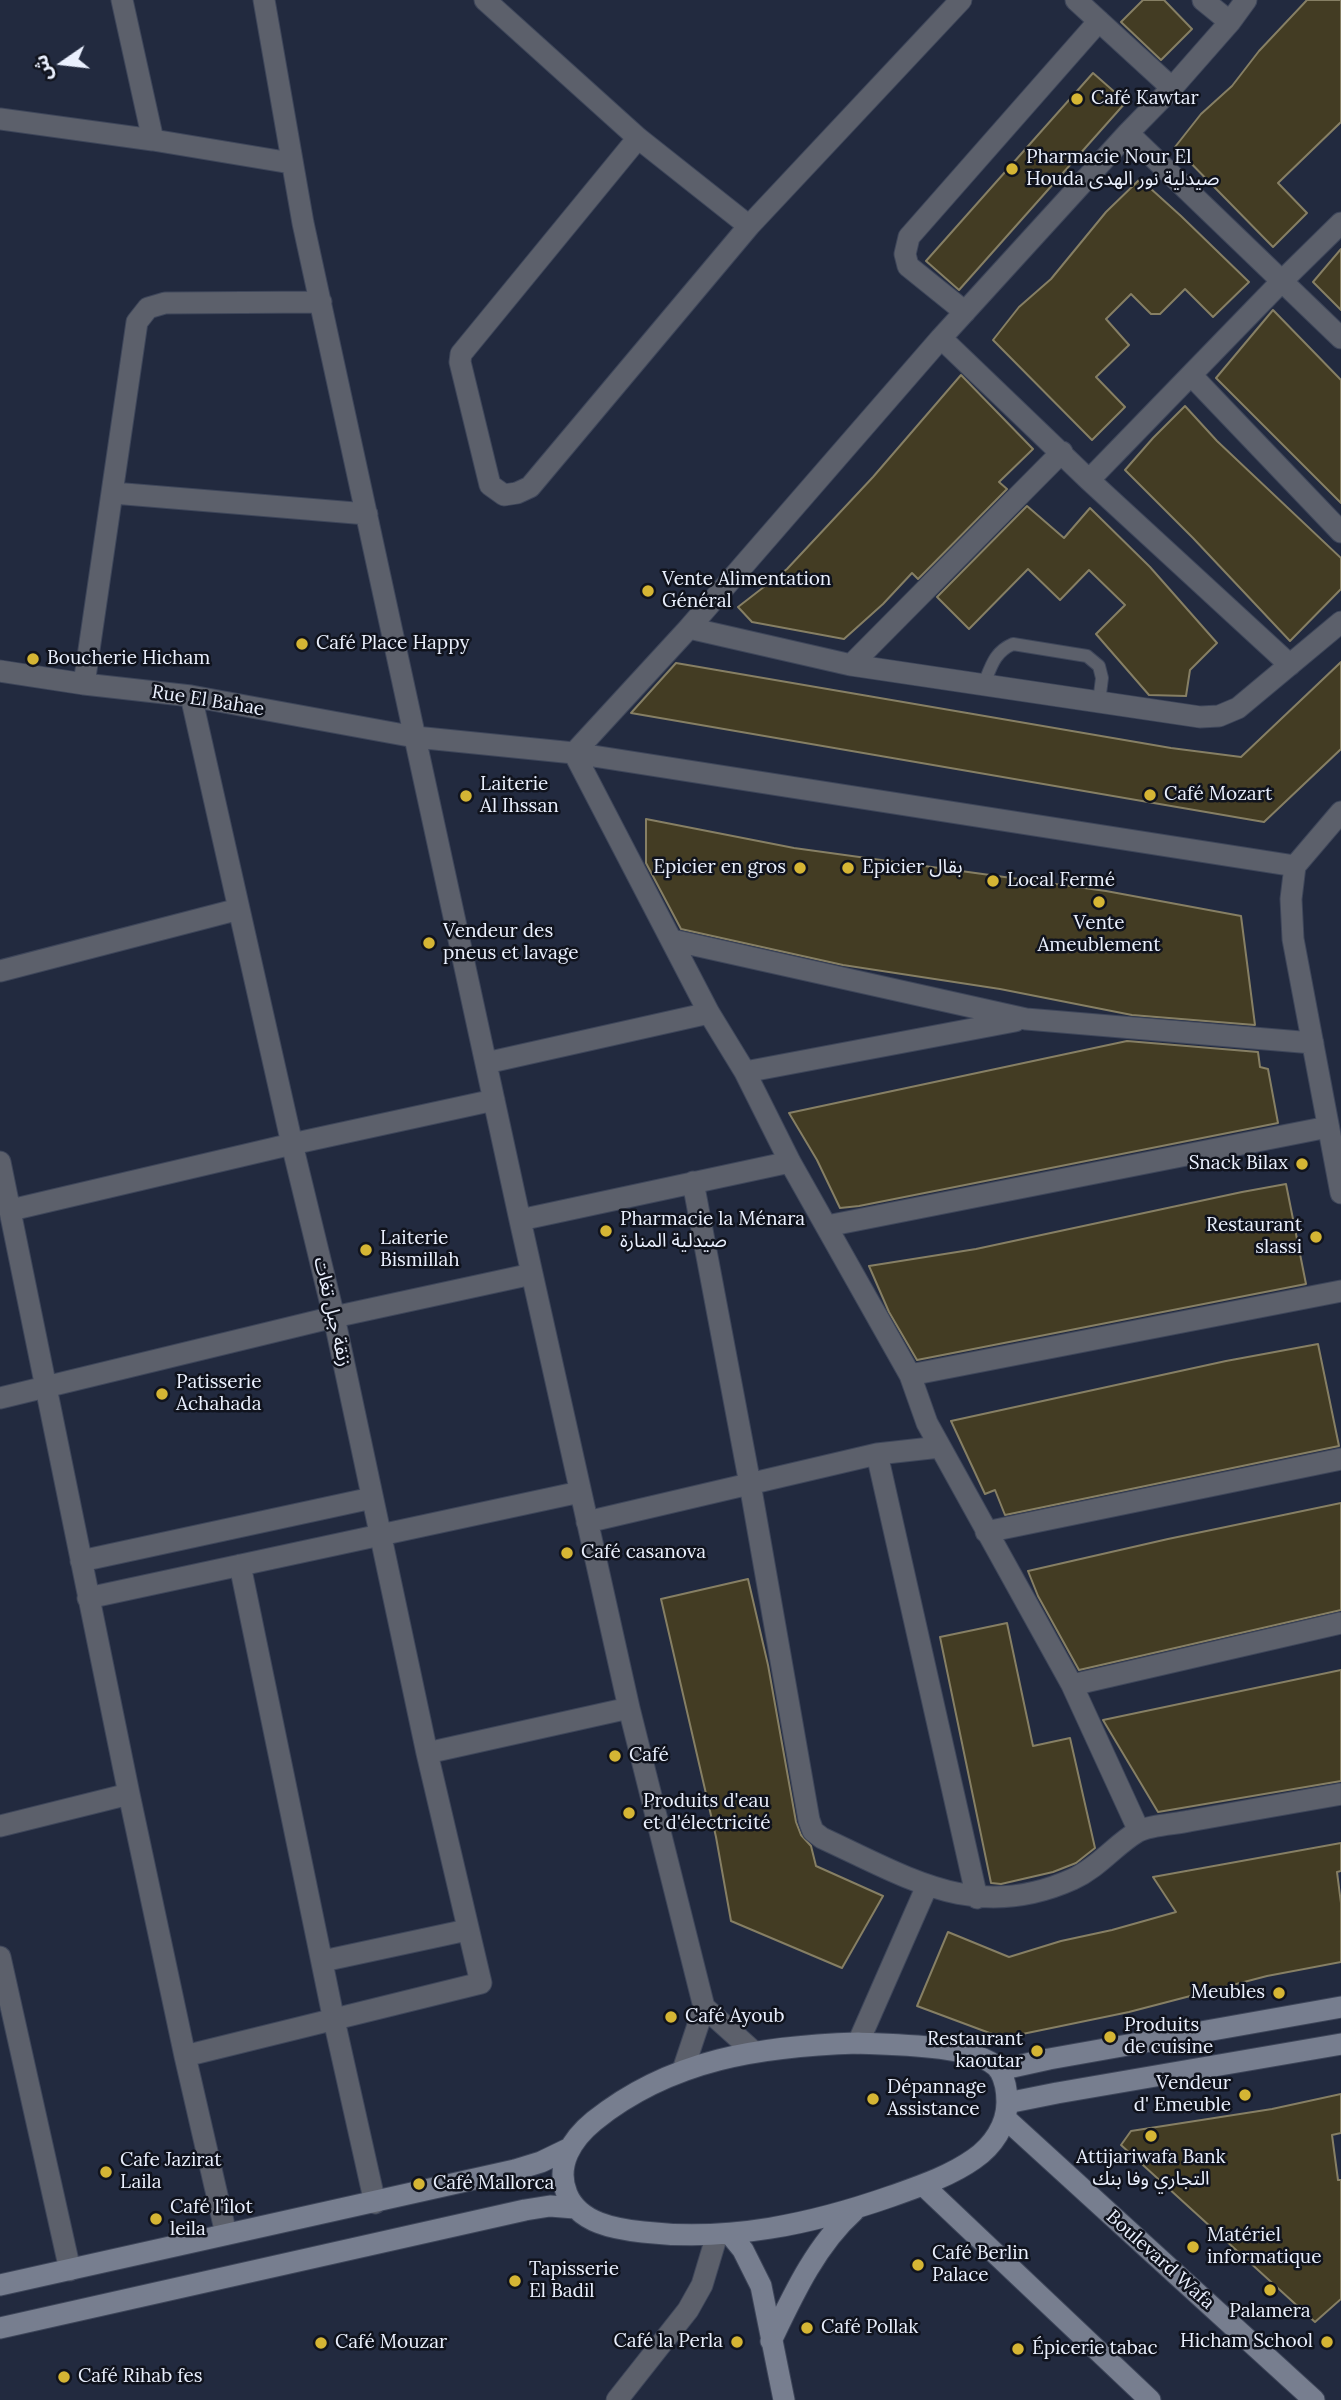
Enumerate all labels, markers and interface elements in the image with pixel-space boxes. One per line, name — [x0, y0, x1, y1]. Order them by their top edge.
north arrow — [28, 28, 98, 98]
text: ش — [28, 53, 57, 84]
place label: Café Kawtar — [1091, 88, 1199, 110]
marker: Café Kawtar — [1069, 91, 1085, 107]
place label: Pharmacie Nour El Houda صيدلية نور الهدى — [1026, 147, 1219, 191]
marker: Pharmacie Nour El Houda صيدلية نور الهدى — [1004, 161, 1020, 177]
place label: Vente Alimentation Général — [662, 569, 831, 613]
marker: Vente Alimentation Général — [640, 583, 656, 599]
place label: Café Place Happy — [316, 633, 469, 655]
marker: Café Place Happy — [294, 636, 310, 652]
place label: Boucherie Hicham — [47, 648, 210, 670]
marker: Boucherie Hicham — [25, 651, 41, 667]
street label: Rue El Bahae — [150, 681, 266, 721]
place label: Laiterie Al Ihssan — [480, 774, 559, 818]
place label: Café Mozart — [1164, 784, 1272, 806]
marker: Café Mozart — [1142, 787, 1158, 803]
marker: Laiterie Al Ihssan — [458, 788, 474, 804]
place label: Epicier en gros — [653, 857, 786, 879]
place label: Epicier بقال — [862, 857, 963, 879]
marker: Epicier en gros — [792, 860, 808, 876]
marker: Epicier بقال — [840, 860, 856, 876]
place label: Local Fermé — [1007, 870, 1115, 892]
marker: Local Fermé — [985, 873, 1001, 889]
marker: Vente Ameublement — [1091, 894, 1107, 910]
place label: Vente Ameublement — [1037, 913, 1161, 957]
place label: Vendeur des pneus et lavage — [443, 921, 578, 965]
marker: Vendeur des pneus et lavage — [421, 935, 437, 951]
place label: Snack Bilax — [1189, 1153, 1288, 1175]
marker: Snack Bilax — [1294, 1156, 1310, 1172]
place label: Pharmacie la Ménara صيدلية المنارة — [620, 1209, 805, 1253]
place label: Restaurant slassi — [1206, 1215, 1302, 1259]
marker: Pharmacie la Ménara صيدلية المنارة — [598, 1223, 614, 1239]
place label: Laiterie Bismillah — [380, 1228, 460, 1272]
marker: Restaurant slassi — [1308, 1229, 1324, 1245]
marker: Laiterie Bismillah — [358, 1242, 374, 1258]
street label: زنقة جبل تغات — [308, 1255, 356, 1369]
place label: Patisserie Achahada — [176, 1372, 262, 1416]
marker: Patisserie Achahada — [154, 1386, 170, 1402]
place label: Café casanova — [581, 1542, 706, 1564]
marker: Café casanova — [559, 1545, 575, 1561]
place label: Café — [629, 1745, 669, 1767]
marker: Café — [607, 1748, 623, 1764]
place label: Produits d'eau et d'électricité — [643, 1791, 771, 1835]
marker: Produits d'eau et d'électricité — [621, 1805, 637, 1821]
place label: Meubles — [1191, 1982, 1265, 2004]
marker: Meubles — [1271, 1985, 1287, 2001]
place label: Café Ayoub — [685, 2006, 785, 2028]
marker: Café Ayoub — [663, 2009, 679, 2025]
place label: Produits de cuisine — [1124, 2015, 1213, 2059]
place label: Restaurant kaoutar — [927, 2029, 1023, 2073]
marker: Produits de cuisine — [1102, 2029, 1118, 2045]
marker: Restaurant kaoutar — [1029, 2043, 1045, 2059]
place label: Vendeur d' Emeuble — [1134, 2073, 1231, 2117]
place label: Dépannage Assistance — [887, 2077, 986, 2121]
marker: Vendeur d' Emeuble — [1237, 2087, 1253, 2103]
marker: Dépannage Assistance — [865, 2091, 881, 2107]
marker: Attijariwafa Bank التجاري وفا بنك — [1143, 2128, 1159, 2144]
place label: Attijariwafa Bank التجاري وفا بنك — [1076, 2147, 1226, 2191]
place label: Cafe Jazirat Laila — [120, 2150, 221, 2194]
marker: Cafe Jazirat Laila — [98, 2164, 114, 2180]
place label: Café Mallorca — [433, 2173, 554, 2195]
marker: Café Mallorca — [411, 2176, 427, 2192]
place label: Café l'îlot leila — [170, 2197, 253, 2241]
street label: Boulevard Wafa — [1101, 2206, 1219, 2314]
marker: Café l'îlot leila — [148, 2211, 164, 2227]
place label: Matériel informatique — [1207, 2225, 1321, 2269]
marker: Matériel informatique — [1185, 2239, 1201, 2255]
place label: Café Berlin Palace — [932, 2243, 1029, 2287]
marker: Café Berlin Palace — [910, 2257, 926, 2273]
place label: Tapisserie El Badil — [529, 2259, 619, 2303]
marker: Tapisserie El Badil — [507, 2273, 523, 2289]
marker: Palamera — [1262, 2282, 1278, 2298]
place label: Palamera — [1229, 2301, 1311, 2323]
place label: Café Pollak — [821, 2317, 918, 2339]
marker: Café Pollak — [799, 2320, 815, 2336]
place label: Café la Perla — [614, 2331, 723, 2353]
place label: Hicham School — [1180, 2331, 1313, 2353]
place label: Café Mouzar — [335, 2332, 447, 2354]
marker: Café la Perla — [729, 2334, 745, 2350]
marker: Hicham School — [1319, 2334, 1335, 2350]
marker: Café Mouzar — [313, 2335, 329, 2351]
place label: Épicerie tabac — [1032, 2338, 1158, 2360]
marker: Épicerie tabac — [1010, 2341, 1026, 2357]
place label: Café Rihab fes — [78, 2366, 203, 2388]
marker: Café Rihab fes — [56, 2369, 72, 2385]

